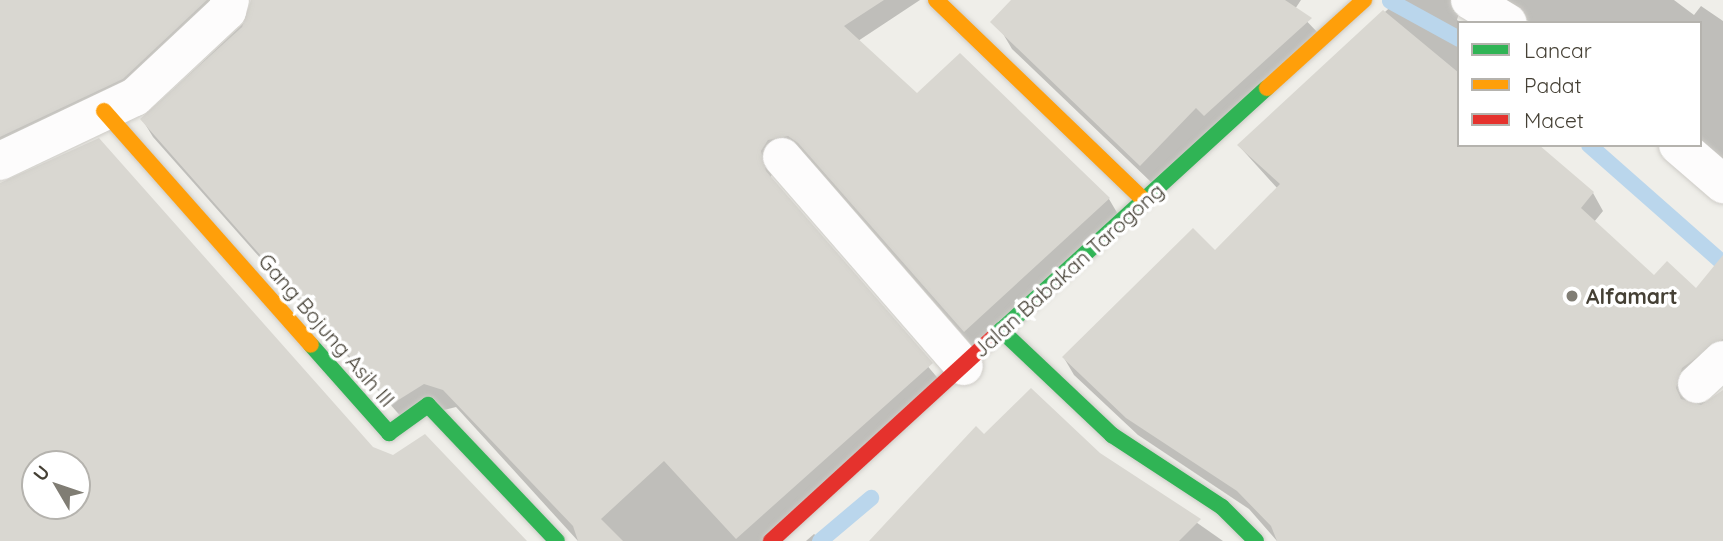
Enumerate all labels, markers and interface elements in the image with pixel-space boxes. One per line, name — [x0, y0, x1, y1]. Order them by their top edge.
legend — [1457, 21, 1702, 147]
text: Lancar — [1524, 37, 1592, 63]
text: Padat — [1524, 72, 1582, 98]
text: Macet — [1524, 107, 1584, 133]
street label: Jalan Babakan Tarogong — [967, 178, 1169, 362]
street label: Gang Bojung Asih III — [254, 248, 400, 412]
place label: Alfamart — [1586, 283, 1678, 309]
marker: Alfamart — [1564, 288, 1580, 304]
north arrow — [21, 450, 91, 520]
text: U — [28, 460, 55, 486]

